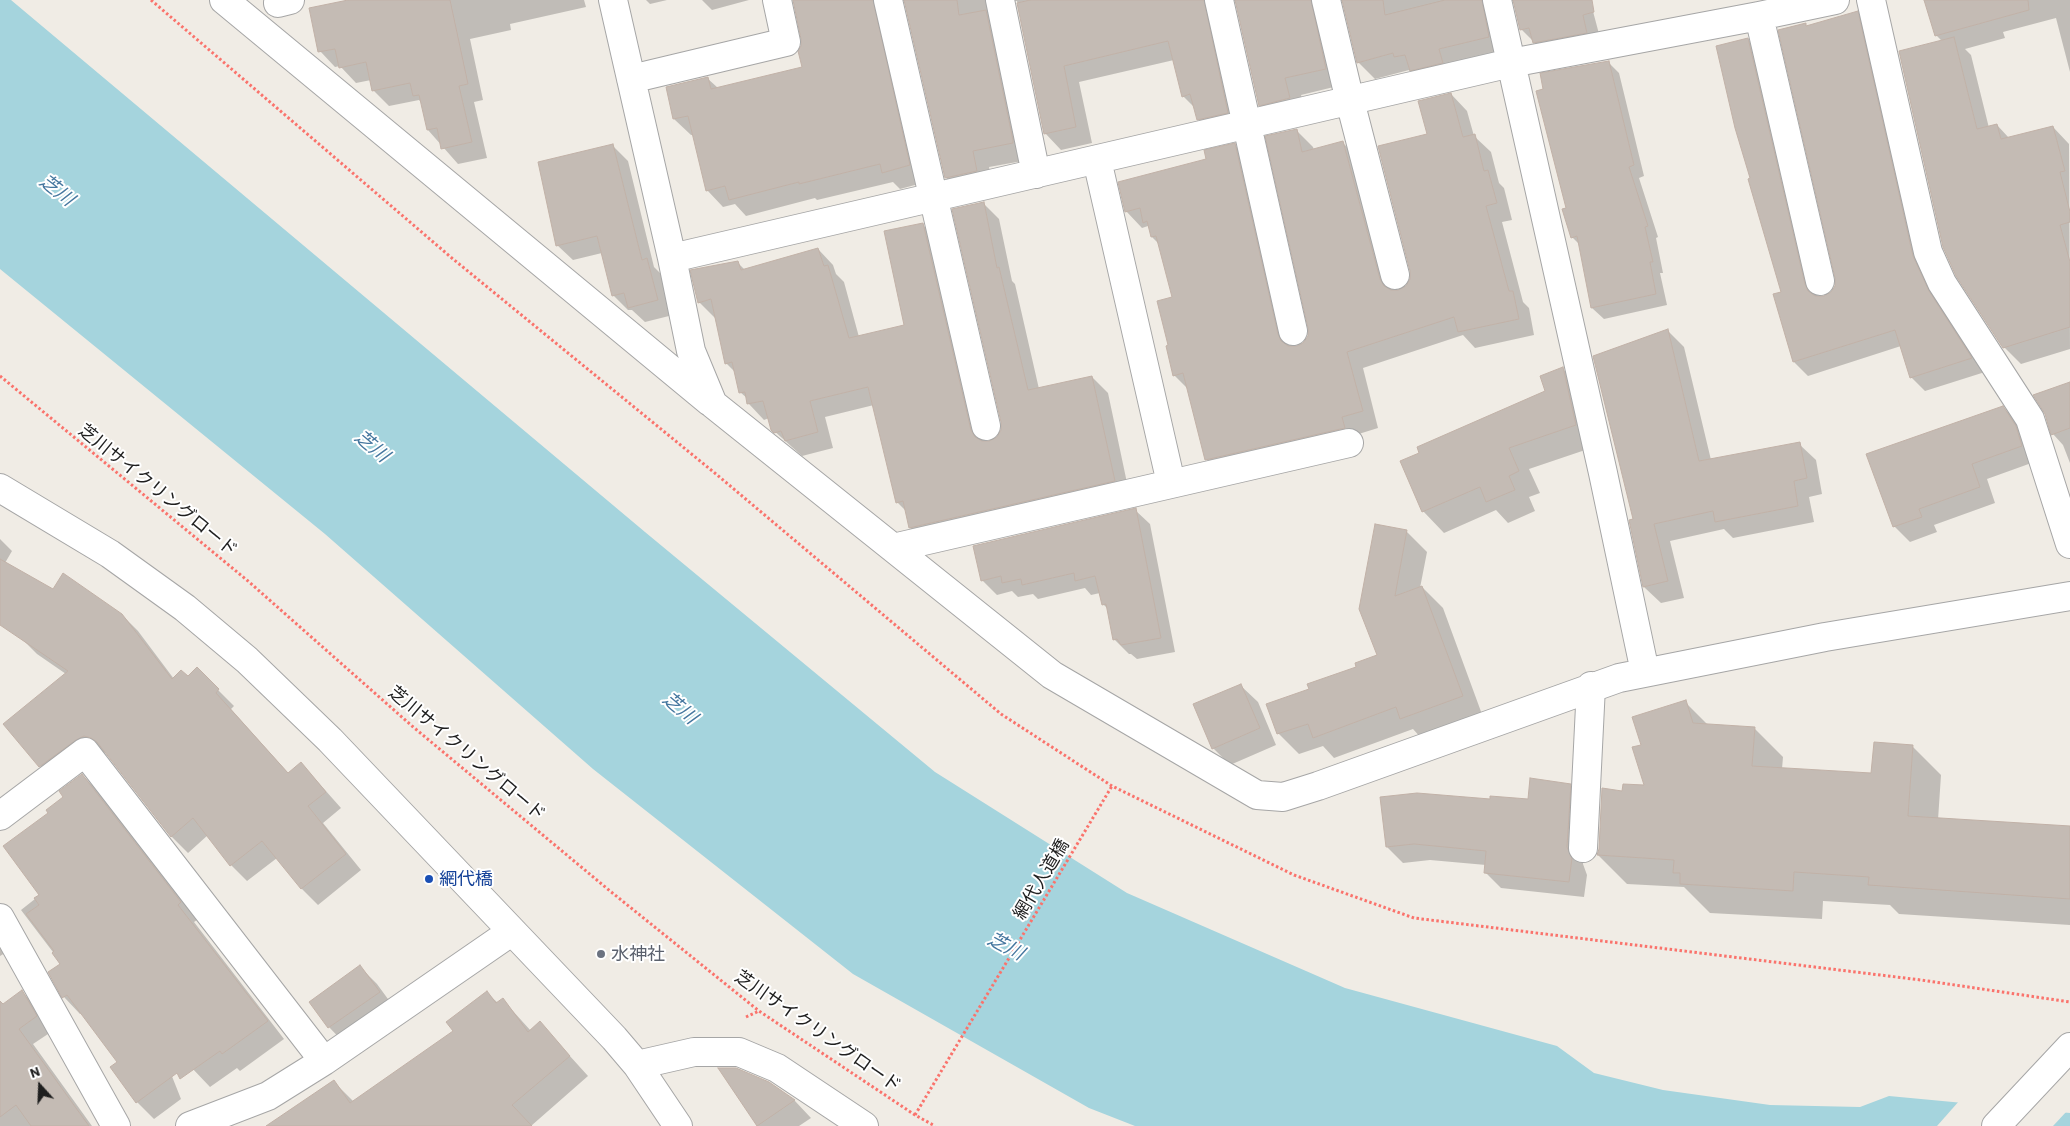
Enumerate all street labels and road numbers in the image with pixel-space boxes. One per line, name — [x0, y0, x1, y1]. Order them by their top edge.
street label: 芝川サイクリングロード — [74, 419, 242, 561]
street label: 芝川サイクリングロード — [384, 681, 550, 825]
street label: 網代人道橋 — [1009, 835, 1073, 923]
street label: 芝川サイクリングロード — [731, 965, 905, 1097]

